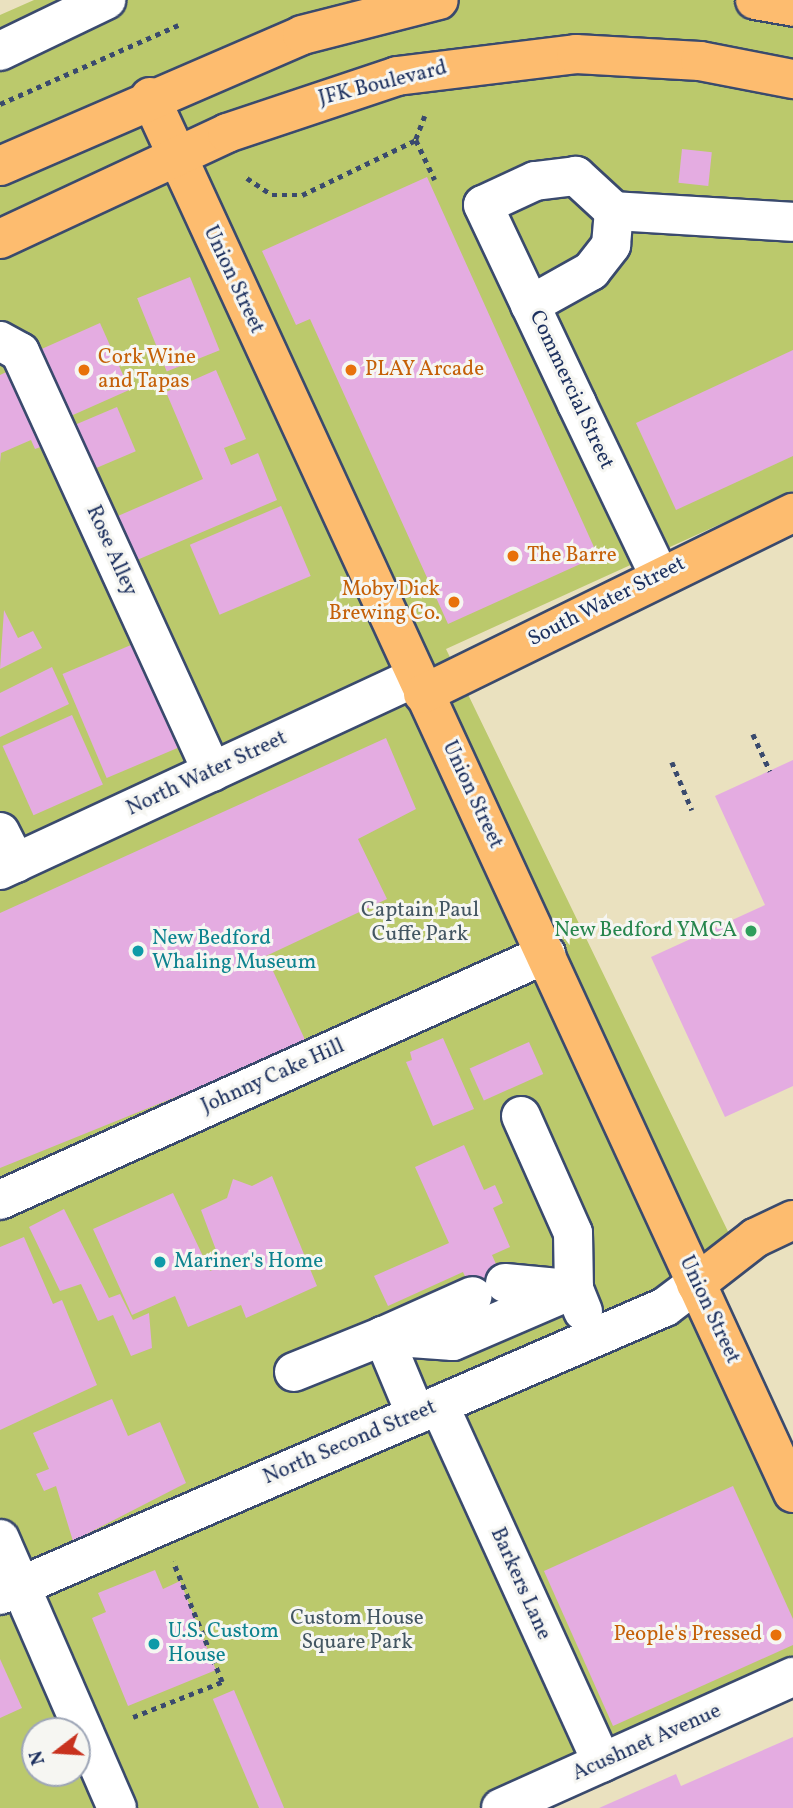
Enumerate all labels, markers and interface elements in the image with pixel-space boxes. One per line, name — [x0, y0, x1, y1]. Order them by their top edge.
street label: JFK Boulevard — [316, 56, 450, 112]
street label: Union Street — [197, 222, 269, 338]
street label: Commercial Street — [523, 307, 619, 473]
place label: Cork Wine and Tapas — [98, 345, 197, 395]
place label: PLAY Arcade — [365, 357, 485, 383]
marker: Cork Wine and Tapas — [76, 362, 92, 378]
marker: PLAY Arcade — [343, 362, 359, 378]
street label: Rose Alley — [80, 502, 142, 600]
place label: The Barre — [527, 543, 617, 569]
marker: The Barre — [505, 548, 521, 564]
street label: South Water Street — [524, 551, 690, 653]
place label: Moby Dick Brewing Co. — [329, 577, 440, 627]
marker: Moby Dick Brewing Co. — [446, 594, 462, 610]
street label: North Water Street — [123, 726, 291, 822]
street label: Union Street — [436, 737, 508, 853]
park label: Captain Paul Cuffe Park — [361, 898, 479, 948]
place label: New Bedford YMCA — [553, 918, 737, 944]
marker: New Bedford YMCA — [743, 923, 759, 939]
place label: New Bedford Whaling Museum — [152, 926, 316, 976]
marker: New Bedford Whaling Museum — [130, 943, 146, 959]
street label: Johnny Cake Hill — [197, 1034, 349, 1120]
place label: Mariner's Home — [174, 1249, 323, 1275]
street label: Union Street — [673, 1252, 745, 1368]
marker: Mariner's Home — [152, 1254, 168, 1270]
street label: North Second Street — [260, 1395, 440, 1491]
street label: Barkers Lane — [484, 1524, 556, 1644]
park label: Custom House Square Park — [290, 1606, 424, 1656]
place label: U.S. Custom House — [168, 1619, 279, 1669]
place label: People's Pressed — [613, 1622, 762, 1648]
marker: People's Pressed — [768, 1627, 784, 1643]
marker: U.S. Custom House — [146, 1636, 162, 1652]
street label: Acushnet Avenue — [569, 1699, 725, 1787]
north arrow — [21, 1717, 91, 1787]
text: N — [23, 1747, 52, 1768]

